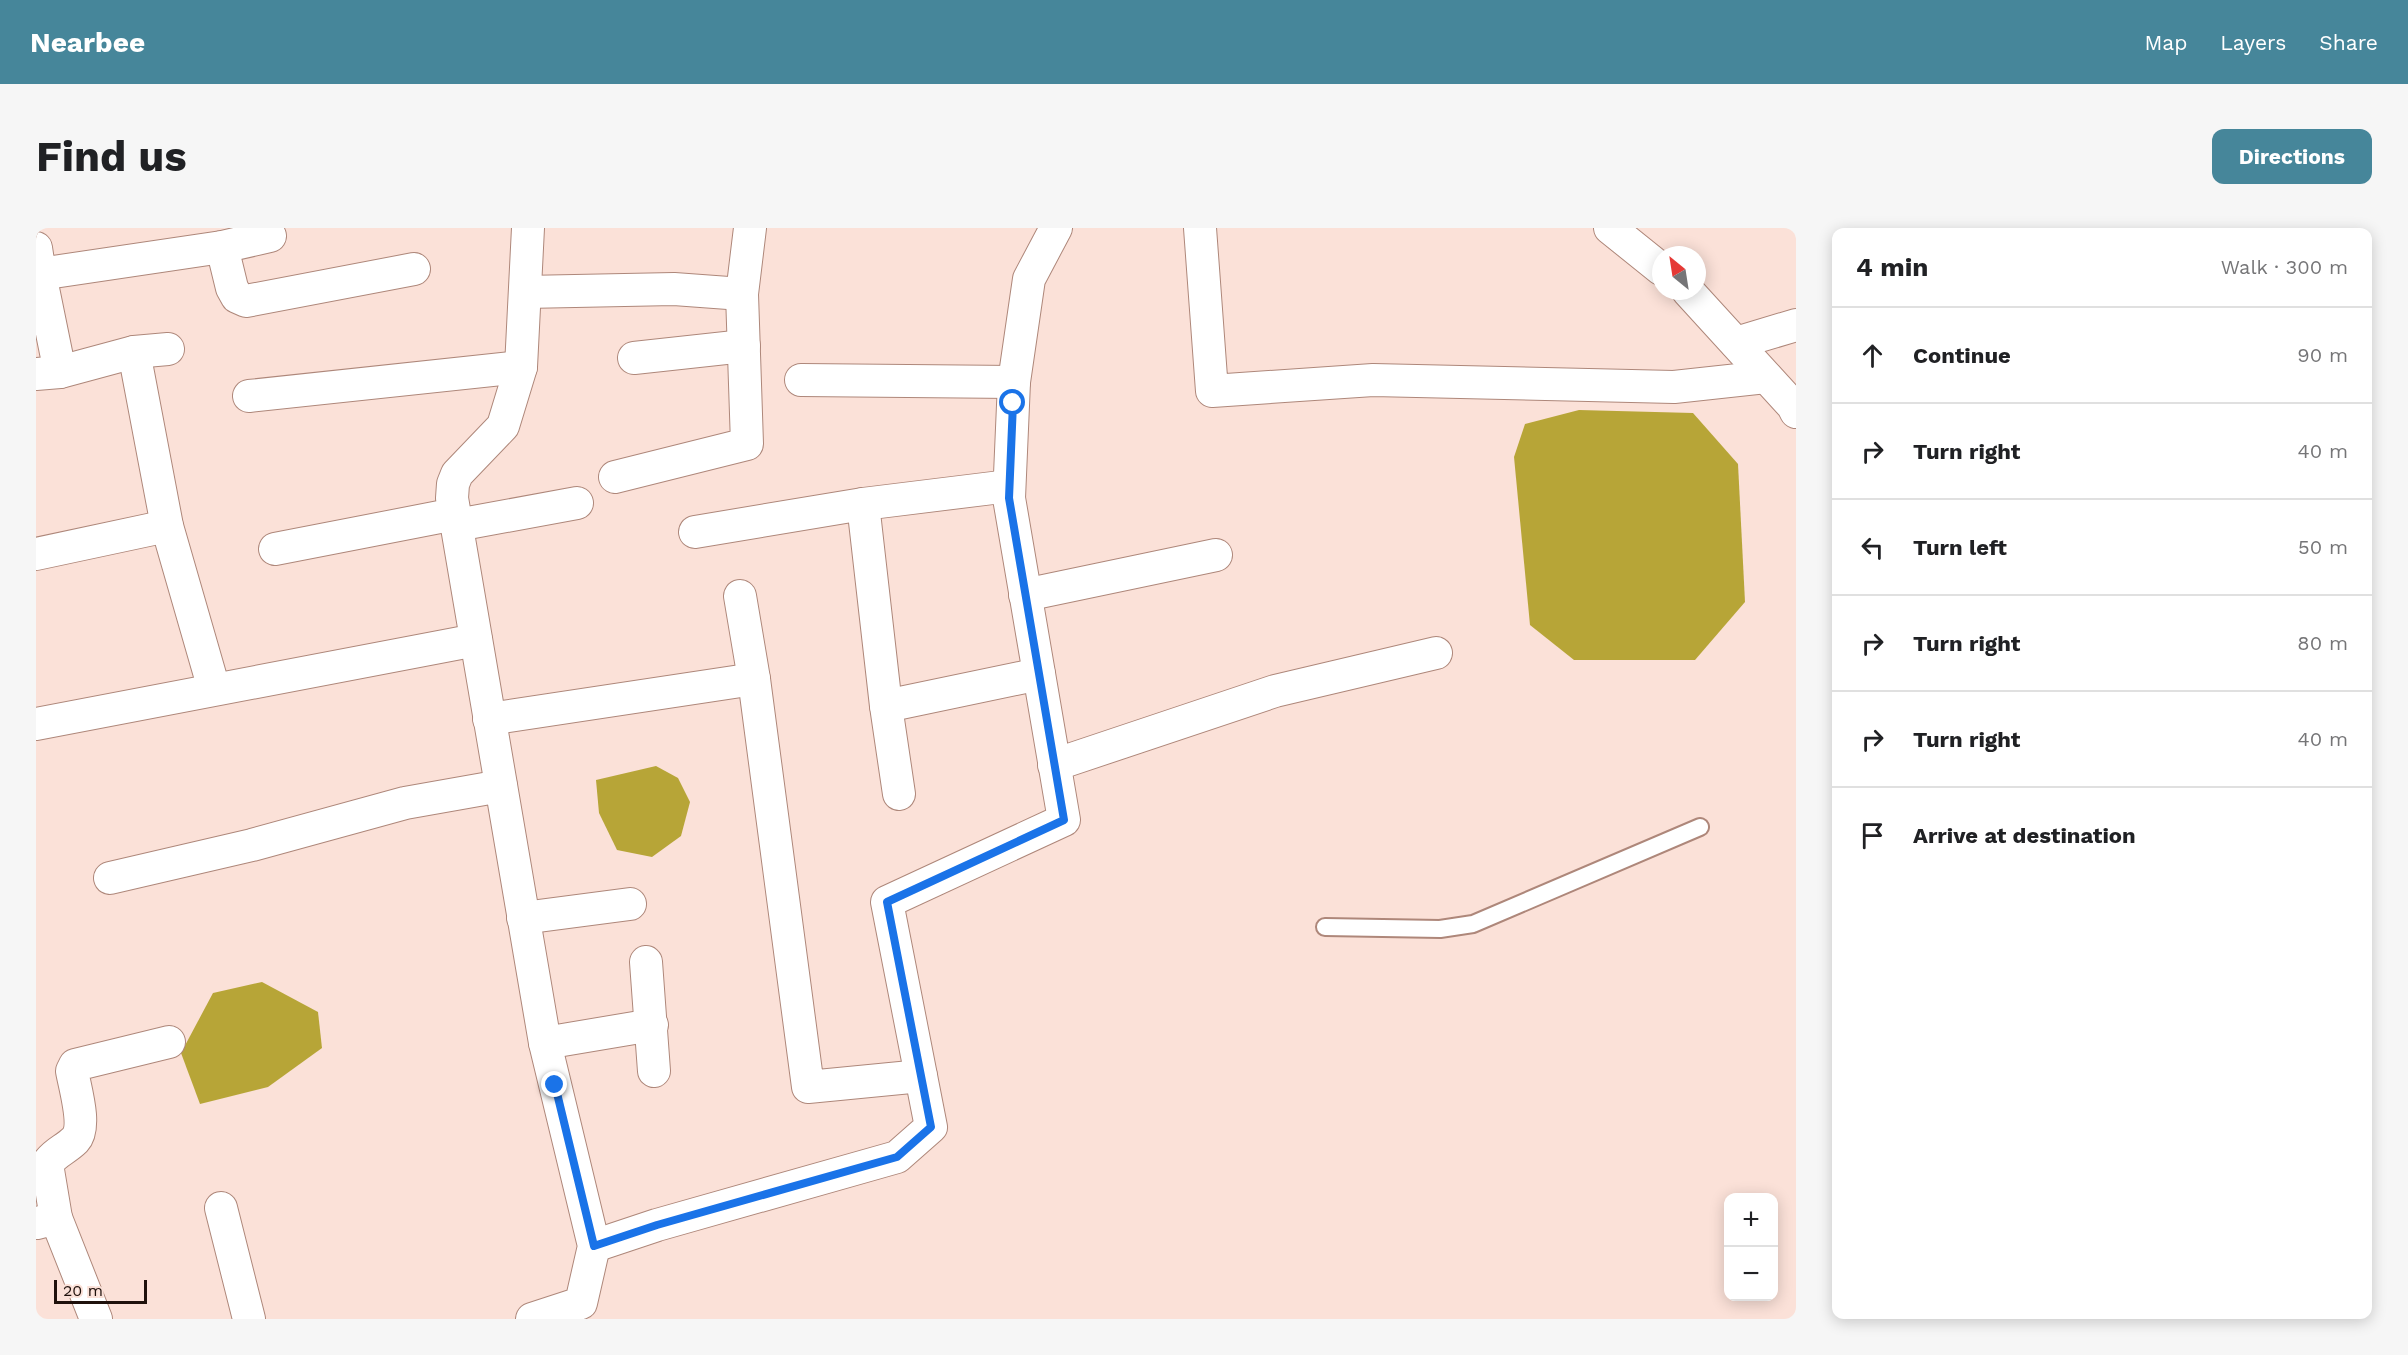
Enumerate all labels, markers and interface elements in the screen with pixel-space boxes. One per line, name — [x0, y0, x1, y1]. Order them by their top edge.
text: Nearbee — [30, 26, 145, 59]
text: Map — [2144, 30, 2187, 55]
text: Layers — [2220, 30, 2286, 55]
text: Share — [2319, 30, 2378, 55]
button: Directions — [2212, 129, 2372, 184]
text: Find us — [36, 132, 187, 181]
north arrow — [1652, 246, 1706, 300]
text: 4 min — [1856, 252, 1928, 282]
text: Walk · 300 m — [2221, 255, 2348, 279]
icon: ahead — [1856, 339, 1889, 372]
text: Continue — [1913, 343, 2011, 368]
text: 90 m — [2297, 343, 2348, 367]
route start — [999, 389, 1025, 415]
icon: right — [1856, 435, 1889, 468]
text: Turn right — [1913, 439, 2020, 464]
text: 40 m — [2297, 439, 2348, 463]
icon: left — [1856, 531, 1889, 564]
text: Turn left — [1913, 535, 2007, 560]
text: 50 m — [2298, 535, 2348, 559]
icon: right — [1856, 627, 1889, 660]
text: Turn right — [1913, 631, 2020, 656]
text: 80 m — [2297, 631, 2348, 655]
icon: right — [1856, 723, 1889, 756]
text: Turn right — [1913, 727, 2020, 752]
text: 40 m — [2297, 727, 2348, 751]
icon: arrive — [1856, 819, 1889, 852]
text: Arrive at destination — [1913, 823, 2136, 848]
route end — [541, 1071, 567, 1097]
map controls — [1724, 1193, 1778, 1301]
button: + — [1724, 1193, 1778, 1247]
button: − — [1724, 1247, 1778, 1301]
scale bar — [54, 1277, 147, 1304]
text: 20 m — [63, 1281, 103, 1300]

